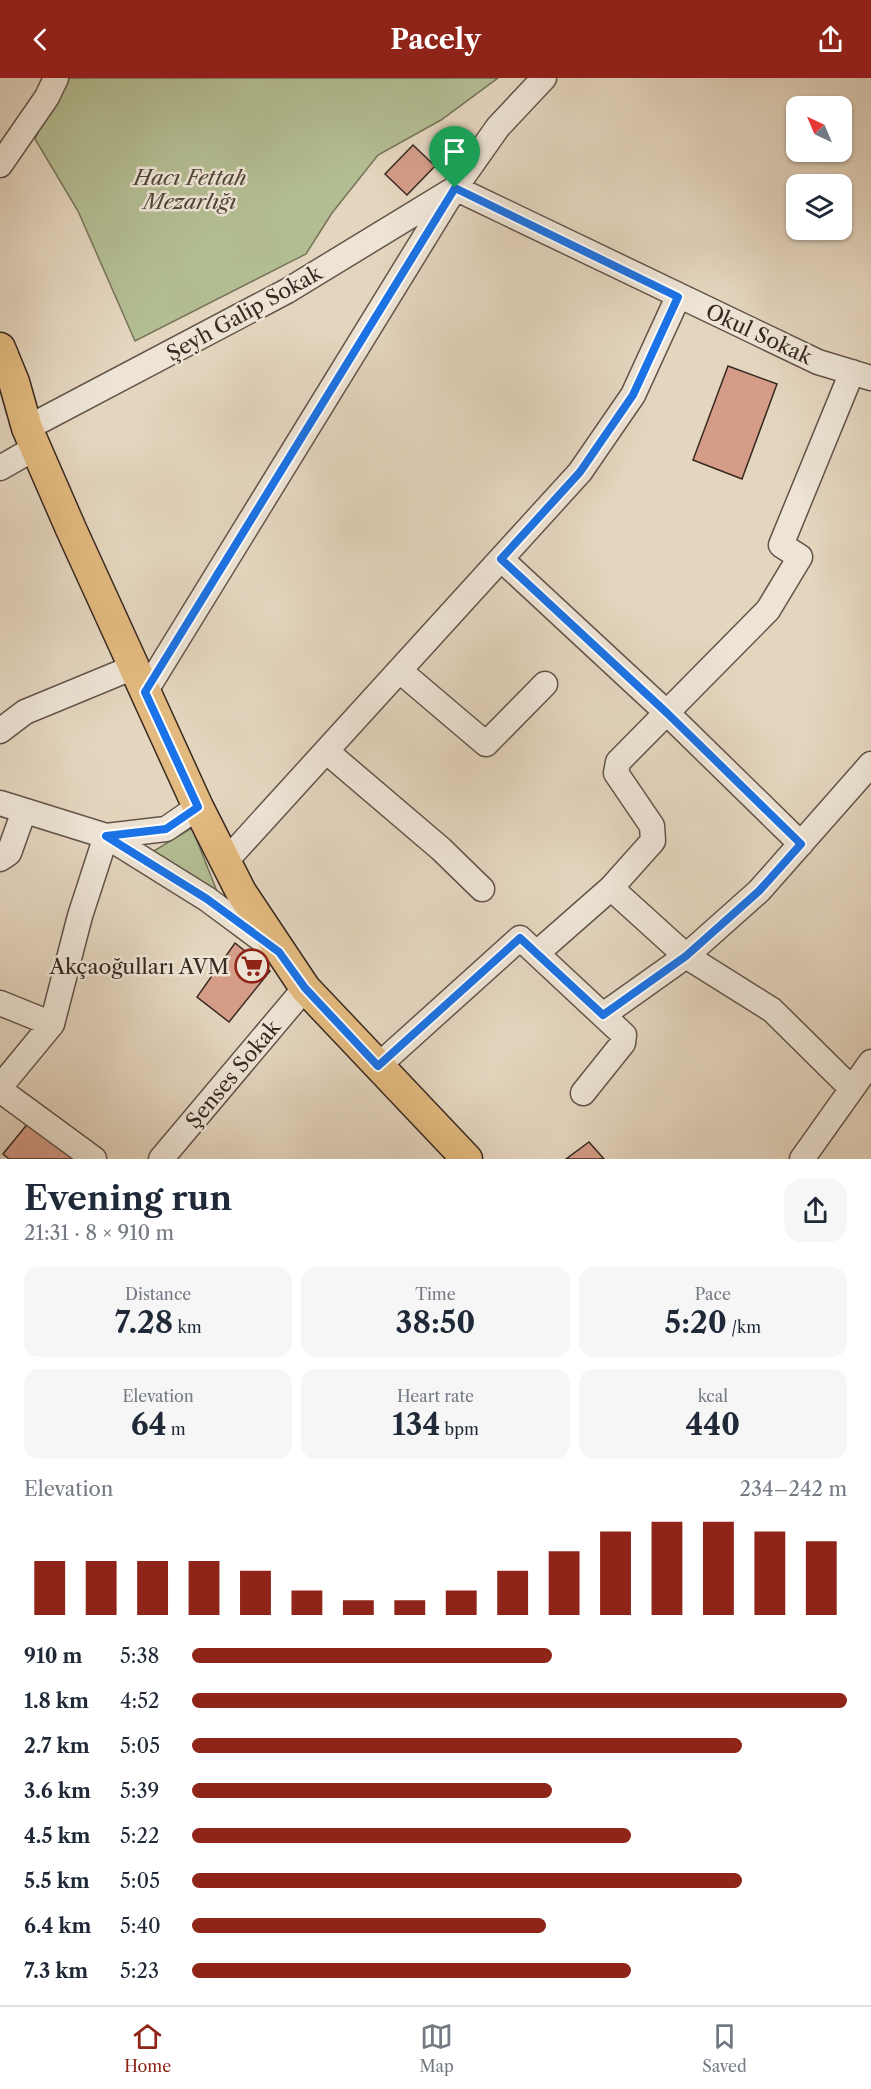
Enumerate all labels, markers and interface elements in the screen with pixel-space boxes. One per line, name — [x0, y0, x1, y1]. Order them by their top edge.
icon: back — [24, 23, 57, 56]
text: Pacely — [390, 23, 481, 56]
icon: share — [814, 23, 847, 56]
north arrow — [786, 96, 852, 162]
map controls — [786, 96, 852, 240]
pin — [429, 126, 480, 188]
icon: arrive — [438, 135, 471, 168]
park label: Hacı Fettah Mezarlığı — [132, 165, 247, 214]
button: layers — [786, 174, 852, 240]
street label: Şeyh Galip Sokak — [162, 260, 327, 366]
street label: Okul Sokak — [702, 298, 817, 370]
supermarket icon: Akçaoğulları AVM — [234, 948, 270, 984]
place label: Akçaoğulları AVM — [48, 954, 229, 979]
street label: Şenses Sokak — [181, 1014, 286, 1133]
text: Evening run — [24, 1178, 232, 1219]
button: share — [784, 1179, 847, 1242]
text: 21:31 · 8 × 910 m — [24, 1221, 174, 1245]
text: Distance — [125, 1284, 191, 1304]
text: Time — [415, 1284, 456, 1304]
text: Pace — [695, 1284, 731, 1304]
text: 7.28 — [115, 1304, 173, 1341]
text: 38:50 — [395, 1304, 475, 1341]
text: 5:20 — [665, 1304, 727, 1341]
text: km — [173, 1317, 202, 1337]
text: /km — [727, 1317, 761, 1337]
text: Elevation — [122, 1386, 194, 1406]
text: Heart rate — [397, 1386, 474, 1406]
text: kcal — [698, 1386, 728, 1406]
text: 64 — [131, 1406, 166, 1443]
text: 134 — [392, 1406, 440, 1443]
text: 440 — [685, 1406, 740, 1443]
text: m — [166, 1419, 186, 1439]
text: bpm — [440, 1419, 479, 1439]
text: Elevation — [24, 1477, 113, 1501]
text: 234–242 m — [740, 1477, 847, 1501]
text: 910 m — [24, 1644, 82, 1668]
text: 5:38 — [120, 1644, 159, 1668]
text: 1.8 km — [24, 1689, 89, 1713]
text: 4:52 — [120, 1689, 160, 1713]
text: 2.7 km — [24, 1734, 90, 1758]
text: 5:05 — [120, 1734, 160, 1758]
text: 3.6 km — [24, 1779, 91, 1803]
text: 5:39 — [120, 1779, 159, 1803]
text: 4.5 km — [24, 1824, 91, 1848]
text: 5:22 — [120, 1824, 159, 1848]
text: 5.5 km — [24, 1869, 90, 1893]
text: 5:05 — [120, 1869, 160, 1893]
text: 6.4 km — [24, 1914, 91, 1938]
text: 5:40 — [120, 1914, 161, 1938]
text: 7.3 km — [24, 1959, 88, 1983]
text: 5:23 — [120, 1959, 159, 1983]
tab: Home — [124, 2020, 171, 2076]
tab: Map — [420, 2020, 454, 2076]
tab: Saved — [702, 2020, 747, 2076]

